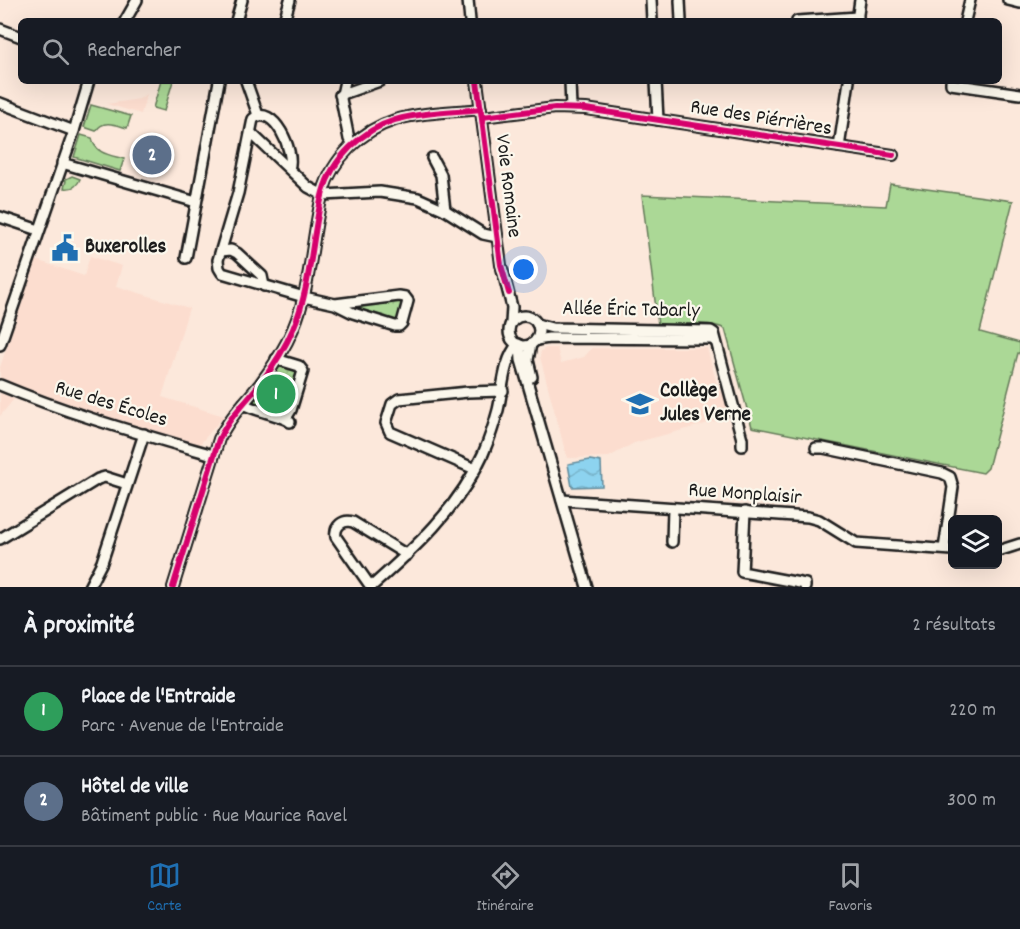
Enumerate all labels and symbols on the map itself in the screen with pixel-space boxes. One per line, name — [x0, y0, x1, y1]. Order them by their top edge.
street label: Rue des Piérrières — [688, 93, 834, 145]
pin: 2 — [132, 132, 172, 178]
street label: Voie Romaine — [486, 133, 528, 239]
public building icon: Buxerolles — [50, 233, 80, 263]
place label: Buxerolles — [85, 233, 166, 263]
your location — [509, 255, 538, 284]
street label: Allée Éric Tabarly — [562, 295, 700, 327]
pin: 1 — [256, 372, 296, 416]
street label: Rue des Écoles — [51, 374, 171, 436]
place label: Collège Jules Verne — [660, 377, 751, 431]
school or university icon: Collège Jules Verne — [625, 389, 655, 419]
street label: Rue Monplaisir — [687, 476, 803, 514]

